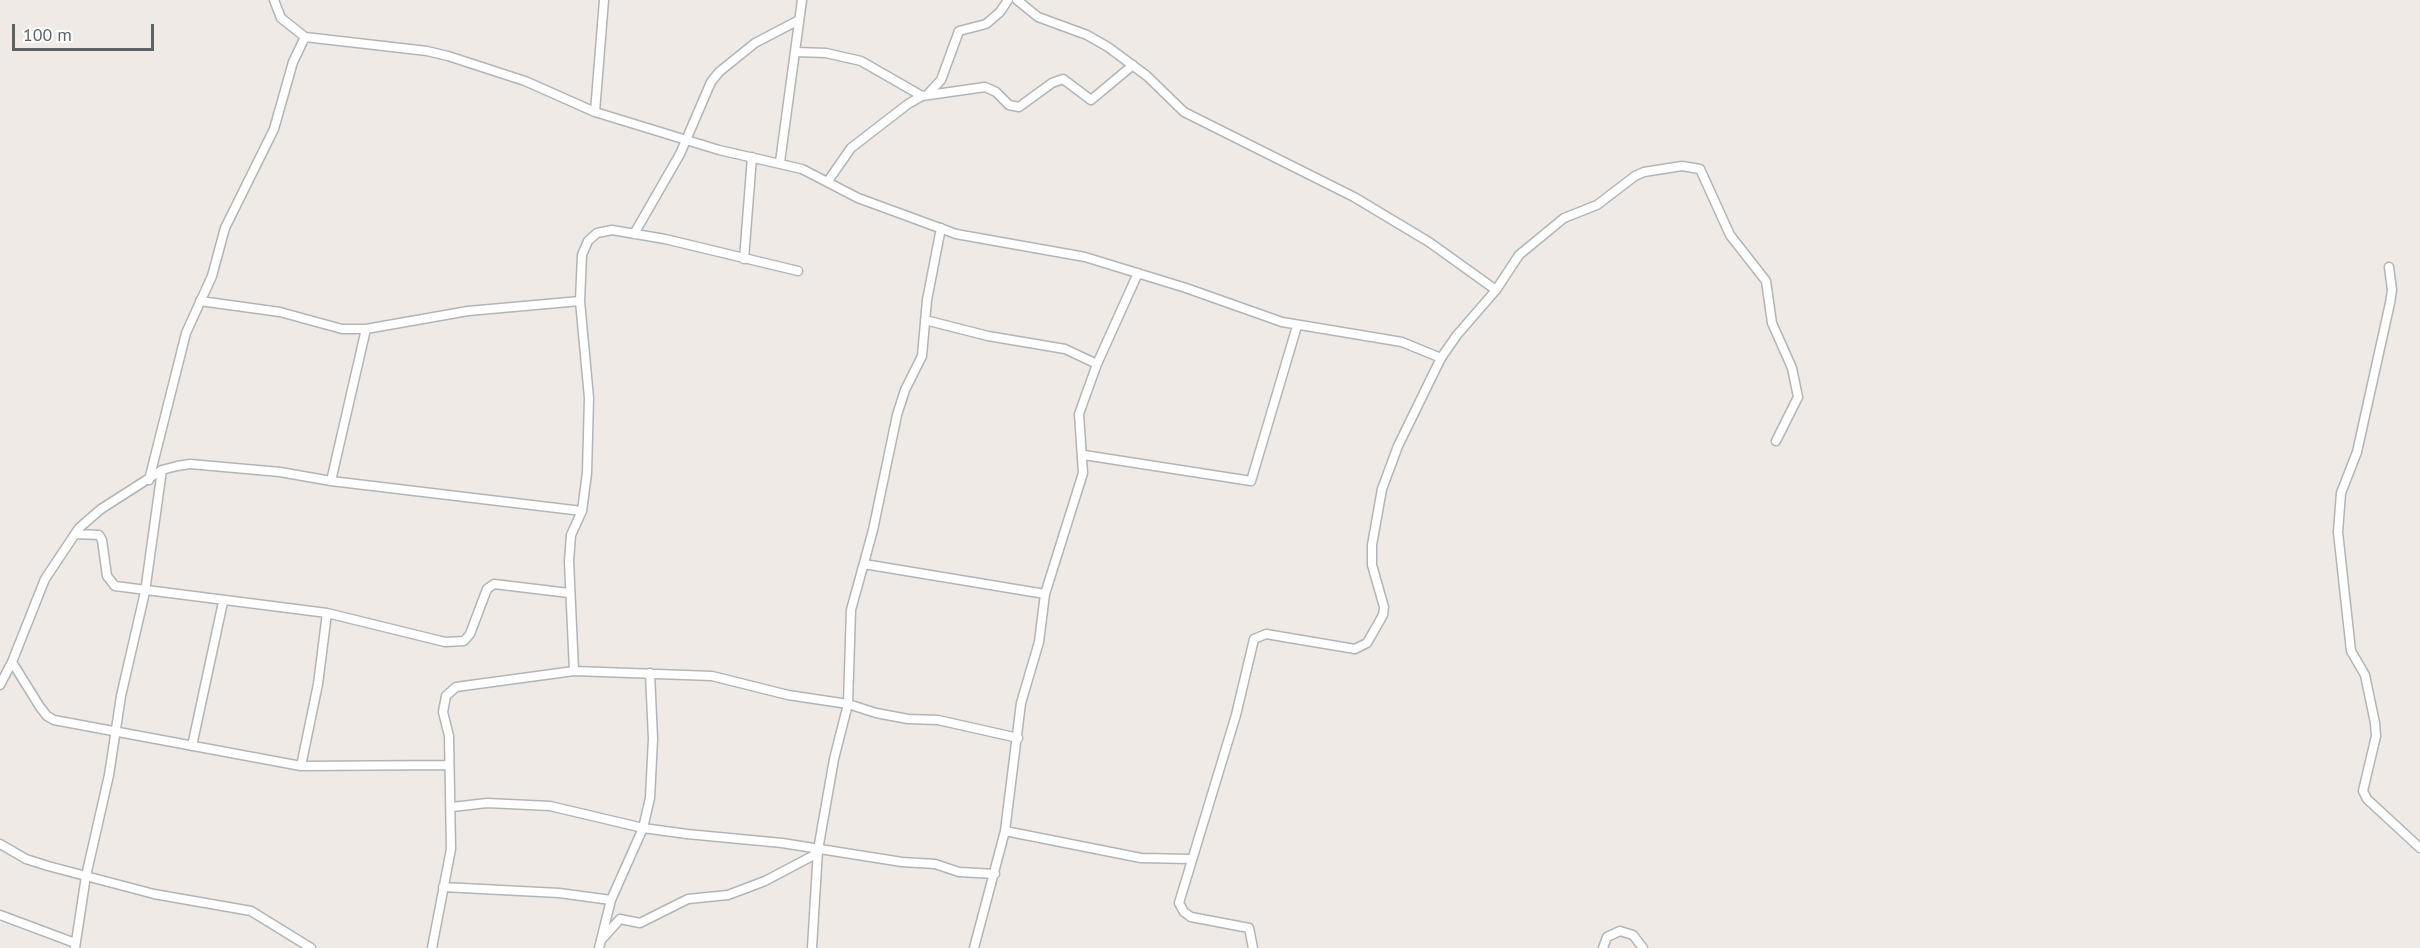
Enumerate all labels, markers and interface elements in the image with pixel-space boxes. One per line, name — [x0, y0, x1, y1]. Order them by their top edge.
scale bar — [15, 12, 158, 50]
text: 100 m — [23, 23, 72, 46]

